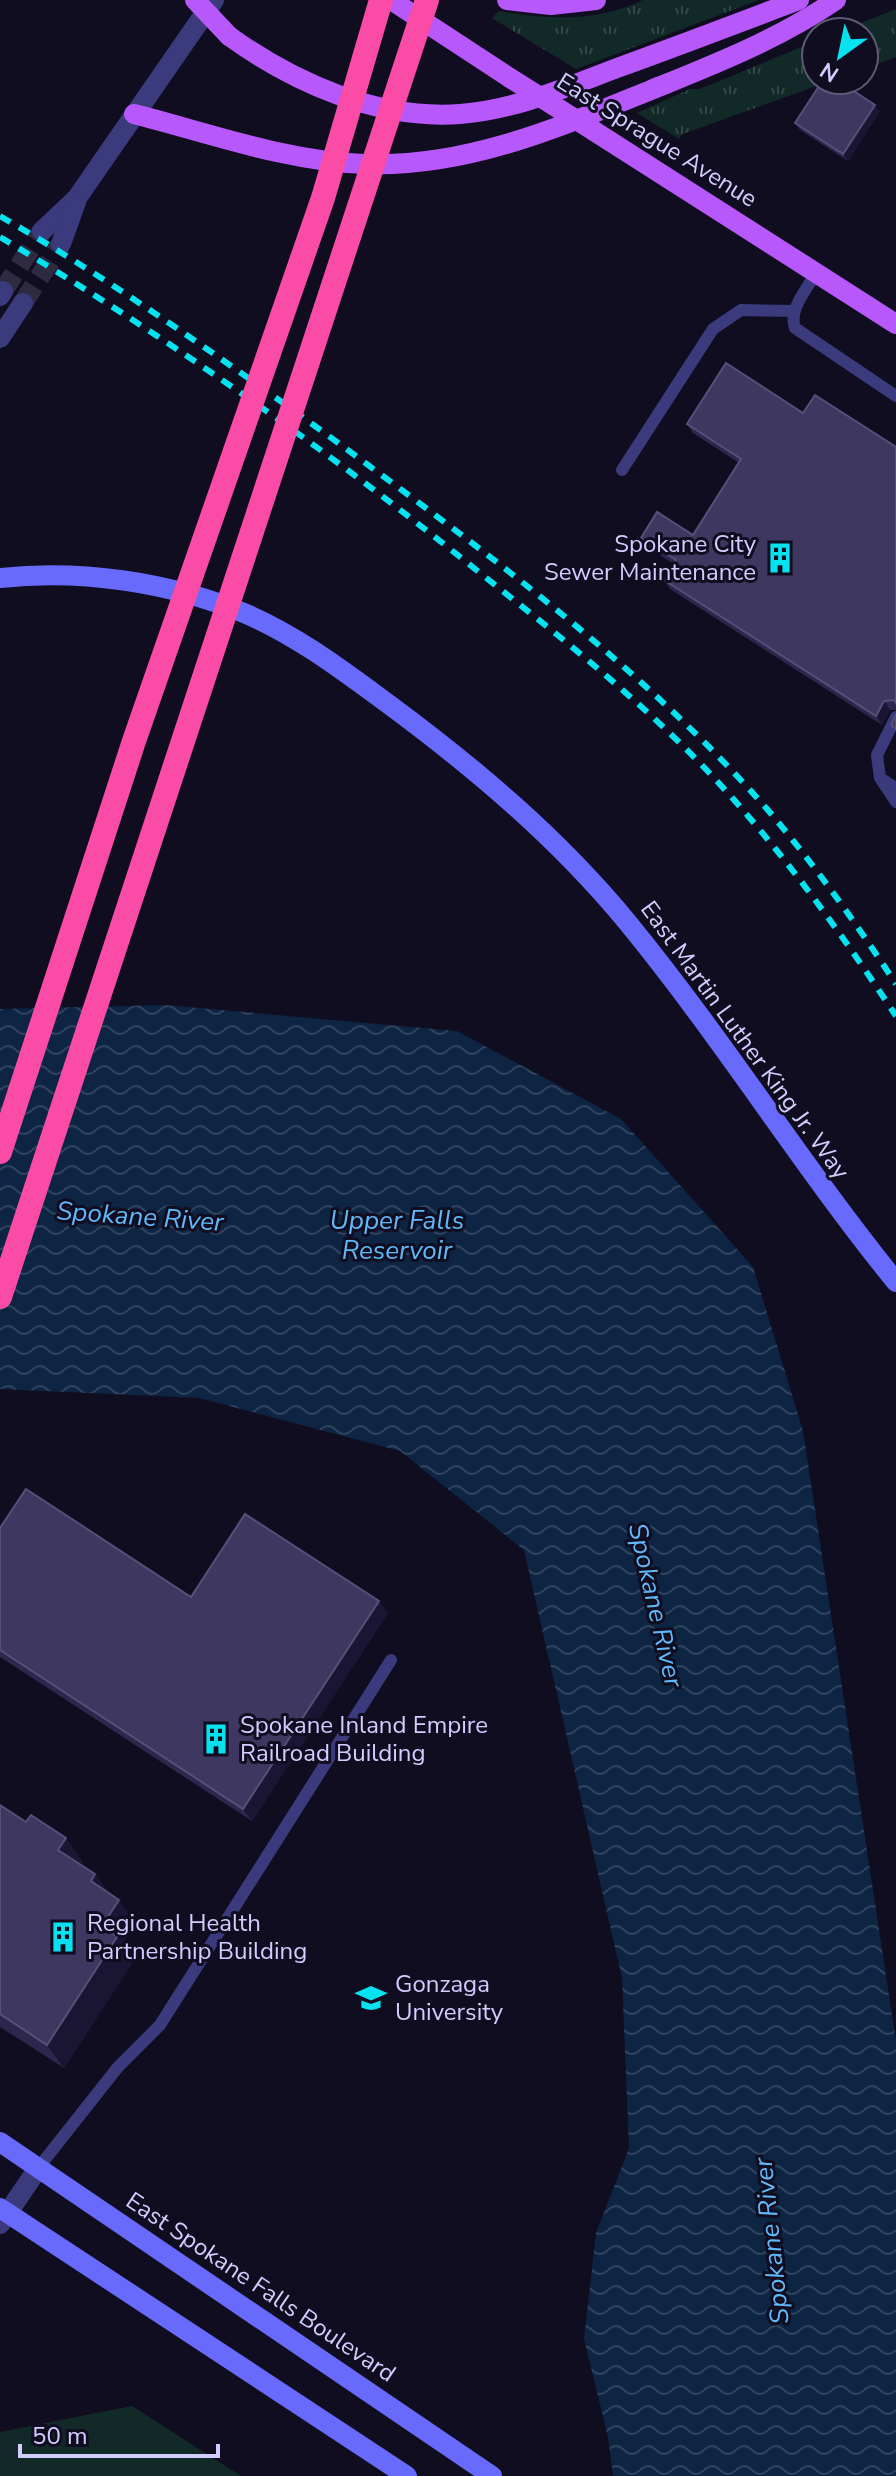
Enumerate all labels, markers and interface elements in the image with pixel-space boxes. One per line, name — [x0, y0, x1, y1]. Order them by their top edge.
north arrow — [800, 16, 880, 96]
text: N — [815, 55, 845, 89]
street label: East Sprague Avenue — [551, 65, 763, 215]
place label: Spokane City Sewer Maintenance — [544, 528, 757, 588]
building icon: Spokane City Sewer Maintenance — [763, 541, 797, 575]
street label: East Martin Luther King Jr. Way — [633, 894, 857, 1186]
water label: Spokane River — [55, 1193, 225, 1240]
water label: Upper Falls Reservoir — [330, 1203, 464, 1268]
water label: Spokane River — [620, 1520, 692, 1691]
place label: Spokane Inland Empire Railroad Building — [240, 1709, 488, 1769]
building icon: Spokane Inland Empire Railroad Building — [199, 1722, 233, 1756]
place label: Regional Health Partnership Building — [87, 1907, 307, 1967]
building icon: Regional Health Partnership Building — [46, 1920, 80, 1954]
place label: Gonzaga University — [395, 1968, 504, 2028]
school or university icon: Gonzaga University — [354, 1981, 388, 2015]
water label: Spokane River — [745, 2155, 798, 2326]
street label: East Spokane Falls Boulevard — [120, 2185, 402, 2389]
scale bar — [20, 2408, 218, 2458]
text: 50 m — [32, 2420, 88, 2452]

